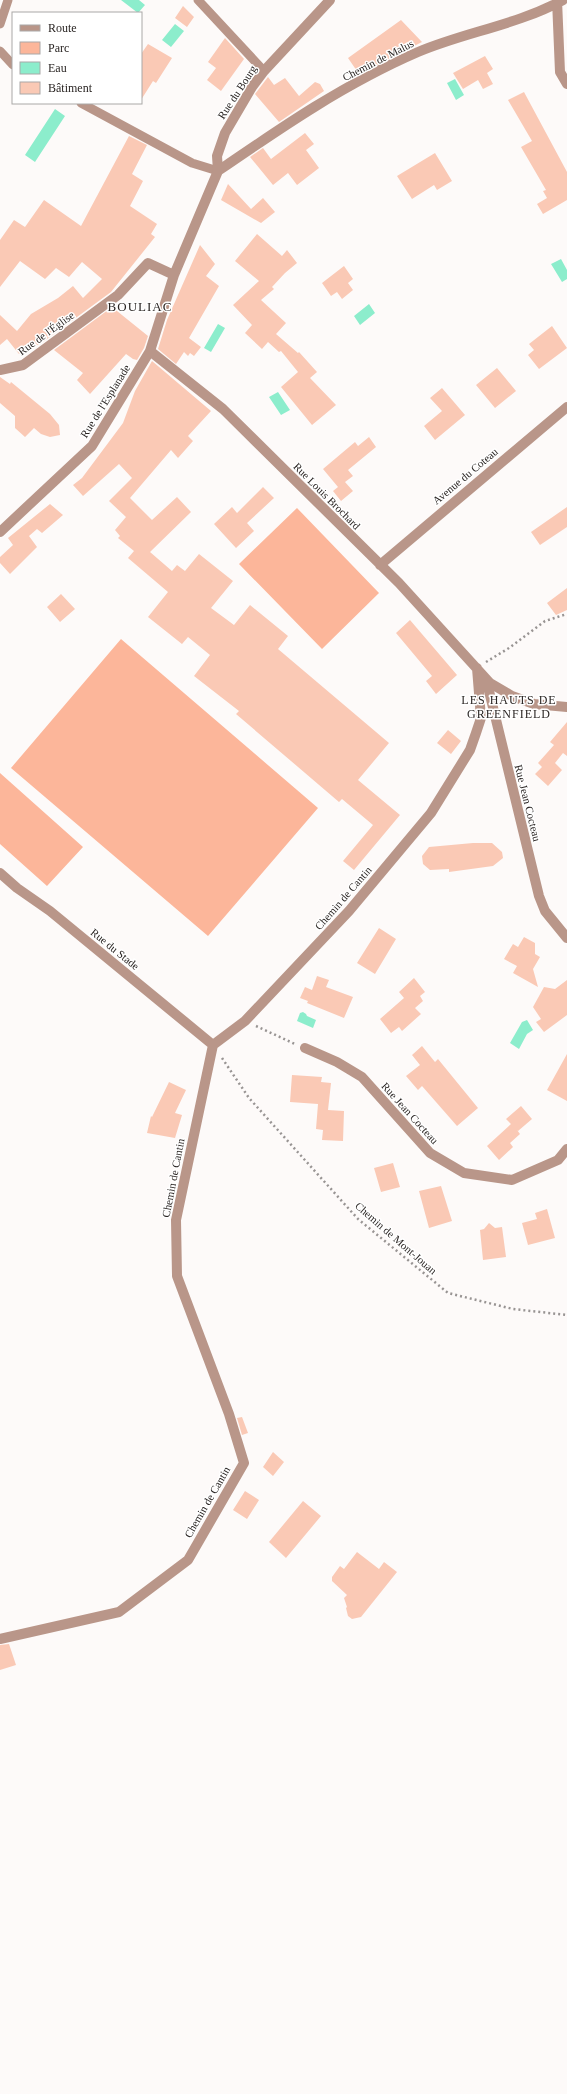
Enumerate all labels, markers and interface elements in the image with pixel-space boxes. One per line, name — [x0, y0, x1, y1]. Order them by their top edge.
legend — [12, 12, 142, 104]
text: Route — [48, 21, 77, 35]
street label: Chemin de Malus — [340, 37, 416, 83]
text: Parc — [48, 41, 69, 55]
text: Eau — [48, 61, 67, 75]
street label: Rue du Bourg — [215, 63, 259, 121]
text: Bâtiment — [48, 81, 93, 95]
district label: BOULIAC — [108, 299, 172, 314]
street label: Rue de l'Église — [16, 309, 76, 357]
street label: Rue de l'Esplanade — [78, 362, 132, 440]
street label: Avenue du Coteau — [430, 445, 500, 507]
street label: Rue Louis Brochard — [291, 460, 363, 532]
district label: LES HAUTS DE GREENFIELD — [461, 693, 557, 721]
street label: Rue Jean Cocteau — [513, 763, 543, 843]
street label: Chemin de Cantin — [312, 863, 374, 932]
street label: Rue du Stade — [88, 926, 142, 972]
street label: Rue Jean Cocteau — [379, 1080, 441, 1147]
street label: Chemin de Cantin — [159, 1137, 187, 1218]
street label: Chemin de Mont-Jouan — [353, 1199, 440, 1277]
street label: Chemin de Cantin — [182, 1464, 232, 1540]

